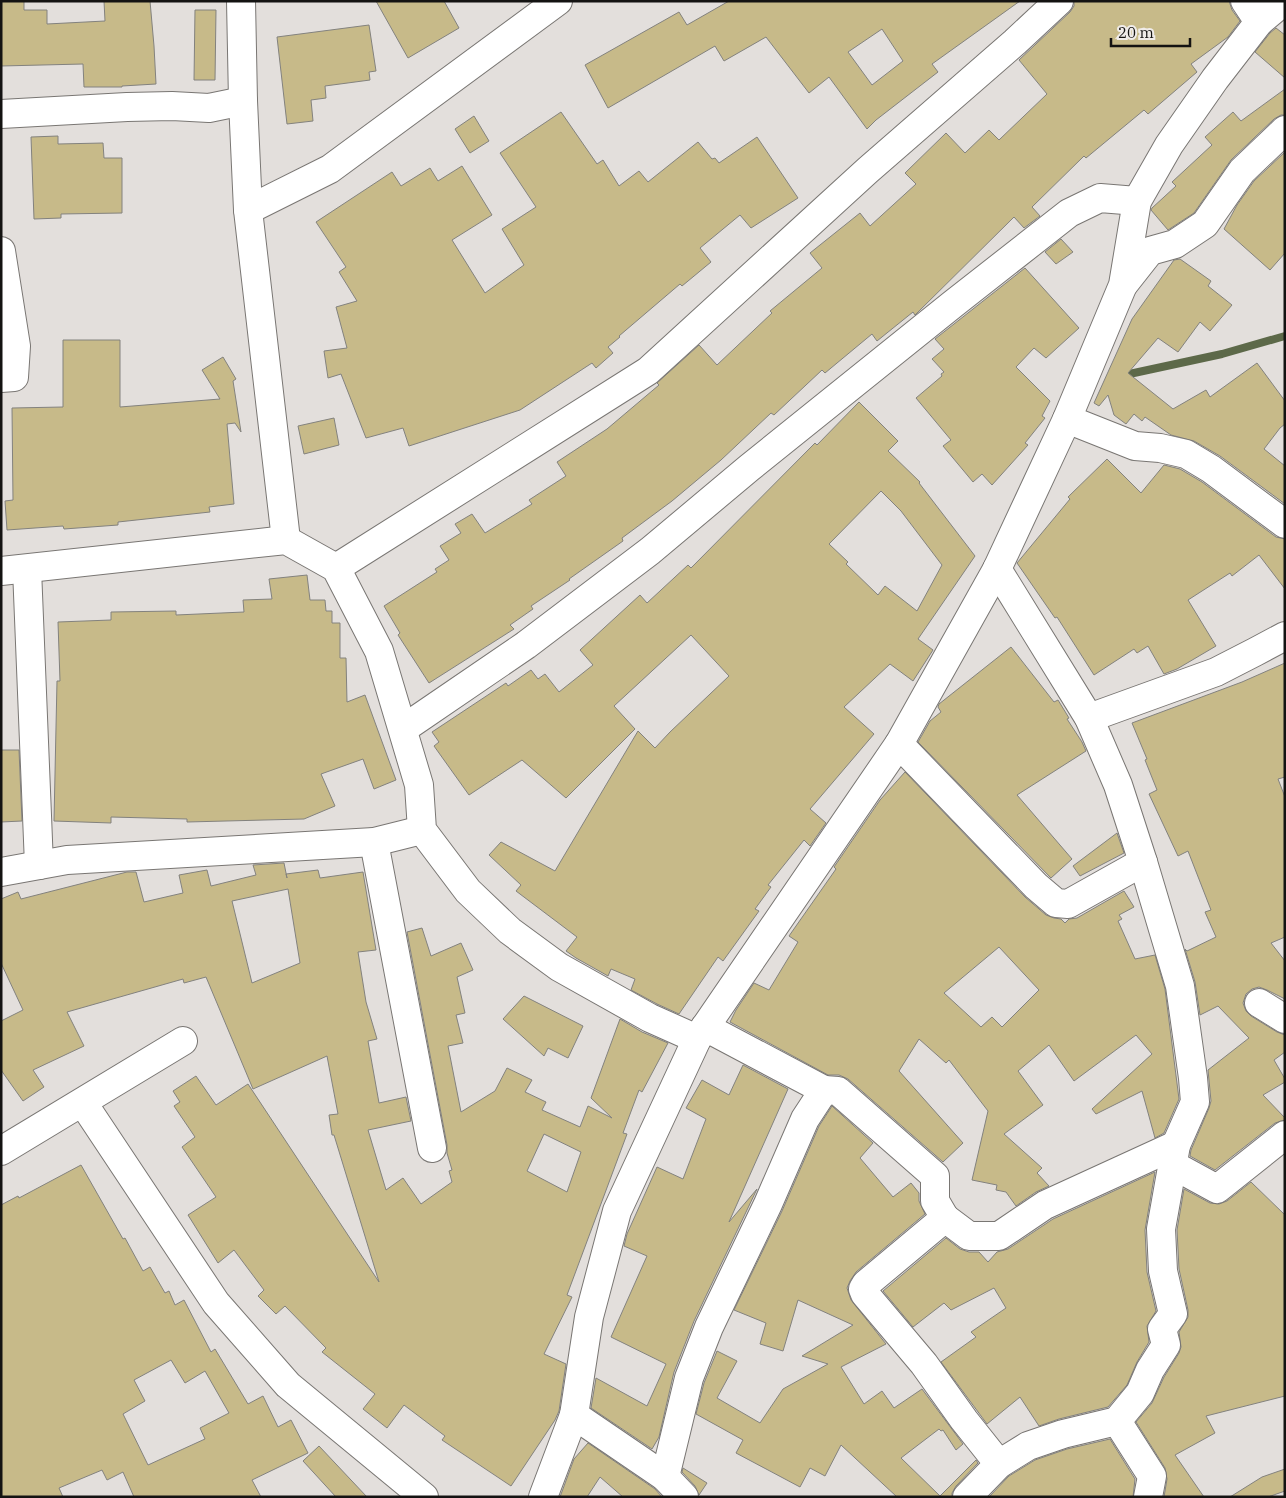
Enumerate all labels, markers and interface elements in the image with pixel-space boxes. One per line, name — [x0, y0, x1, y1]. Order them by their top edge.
scale bar — [1111, 15, 1190, 47]
text: 20 m — [1118, 23, 1154, 42]

